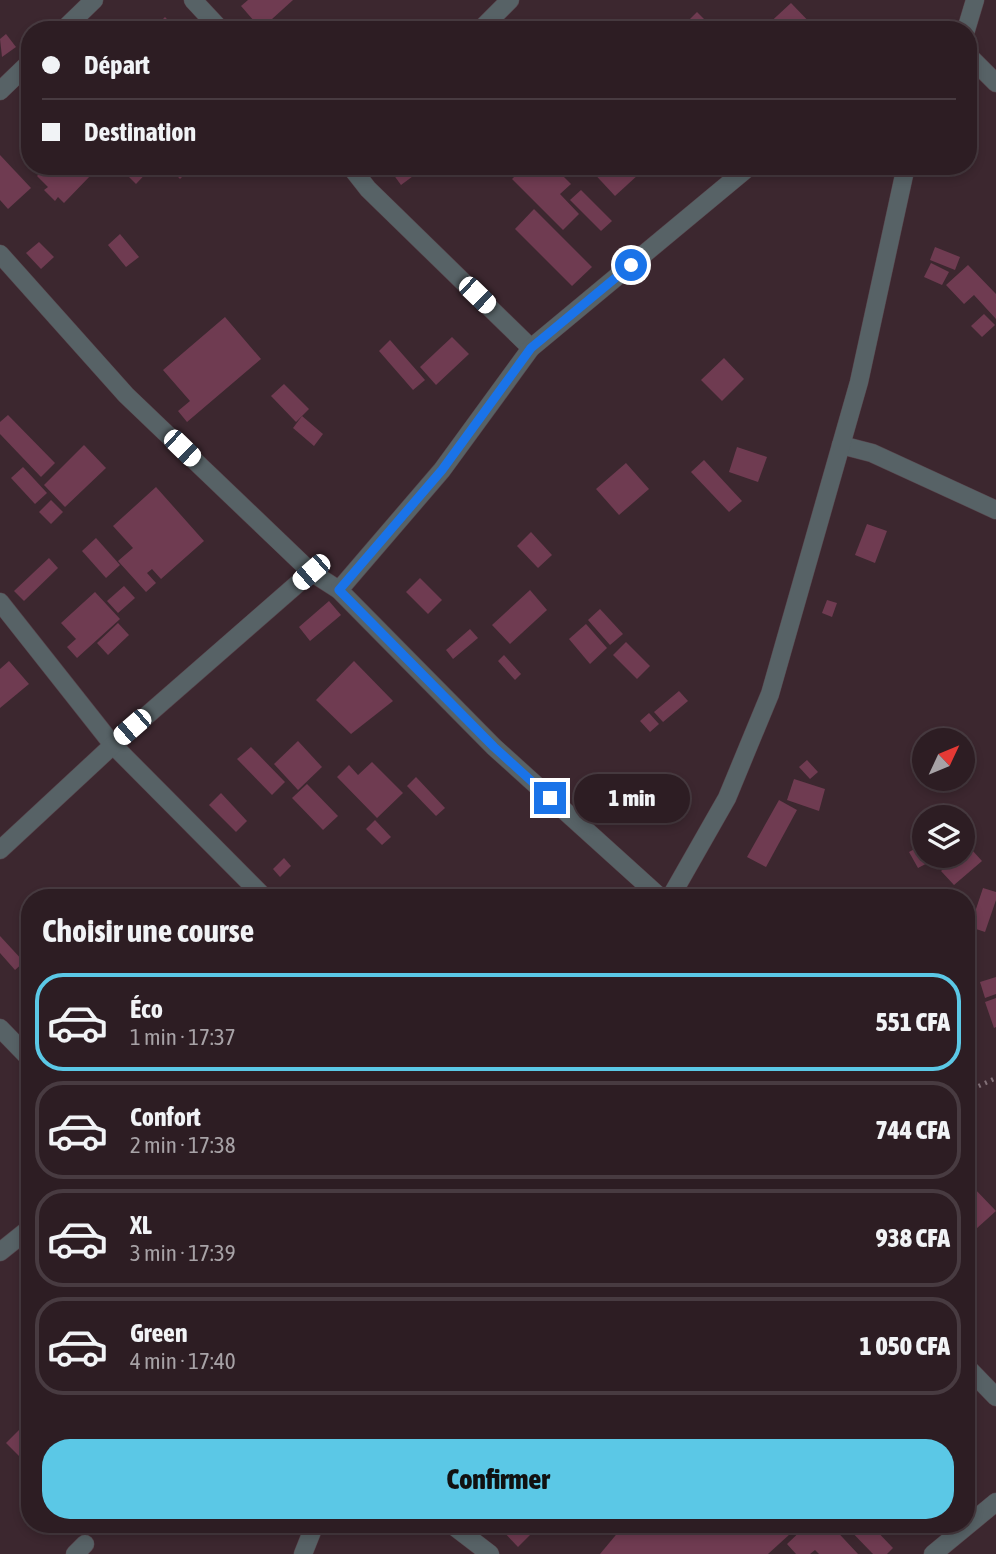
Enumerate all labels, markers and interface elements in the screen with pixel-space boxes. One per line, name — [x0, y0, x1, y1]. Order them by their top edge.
text: Départ — [84, 50, 150, 80]
text: Destination — [84, 117, 196, 147]
route start — [615, 249, 647, 281]
car — [455, 273, 500, 317]
car — [160, 426, 205, 470]
car — [289, 550, 334, 594]
car — [110, 705, 155, 749]
north arrow — [912, 728, 975, 791]
map controls — [912, 728, 975, 868]
callout: 1 min — [574, 774, 690, 822]
route end — [534, 782, 566, 814]
text: 1 min — [609, 785, 655, 811]
button: layers — [912, 805, 975, 868]
text: Choisir une course — [42, 912, 254, 949]
icon: car — [46, 991, 109, 1054]
text: Éco — [130, 994, 163, 1024]
text: 551 CFA — [875, 1007, 950, 1037]
text: 1 min · 17:37 — [130, 1024, 236, 1050]
icon: car — [46, 1099, 109, 1162]
text: Confort — [130, 1102, 201, 1132]
text: 744 CFA — [875, 1115, 950, 1145]
text: 2 min · 17:38 — [130, 1132, 236, 1158]
icon: car — [46, 1207, 109, 1270]
text: XL — [130, 1210, 152, 1240]
text: 938 CFA — [875, 1223, 950, 1253]
text: 3 min · 17:39 — [130, 1240, 236, 1266]
icon: car — [46, 1315, 109, 1378]
text: Green — [130, 1318, 188, 1348]
text: 1 050 CFA — [860, 1331, 950, 1361]
text: 4 min · 17:40 — [130, 1348, 236, 1374]
button: Confirmer — [42, 1439, 954, 1519]

